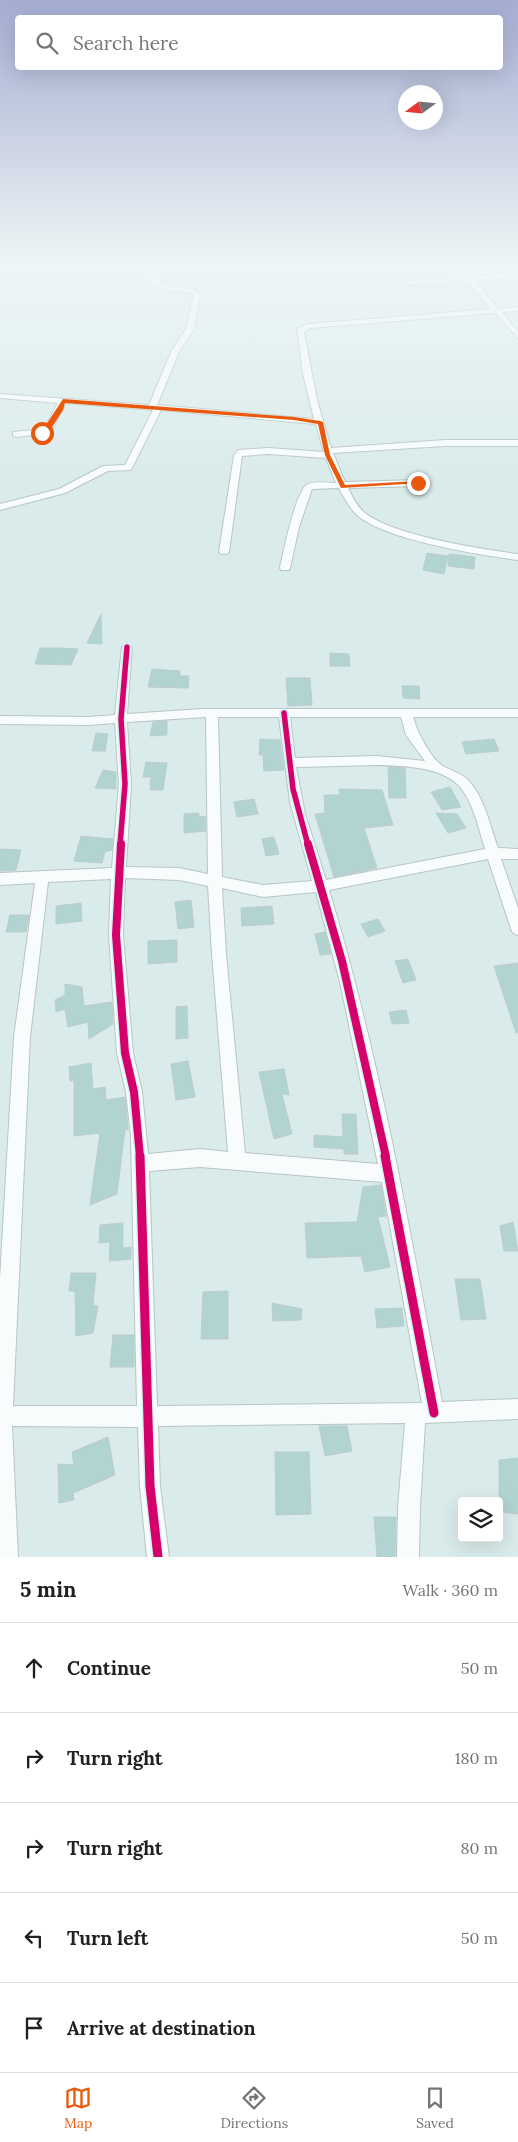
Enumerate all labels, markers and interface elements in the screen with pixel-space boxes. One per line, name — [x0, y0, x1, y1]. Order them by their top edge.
search box — [15, 15, 503, 70]
icon: search — [33, 29, 61, 57]
text: Search here — [73, 31, 179, 55]
north arrow — [398, 85, 443, 130]
route start — [31, 422, 54, 445]
route end — [407, 472, 430, 495]
map controls — [458, 1497, 503, 1542]
button: layers — [458, 1497, 503, 1542]
text: 5 min — [20, 1576, 76, 1603]
text: Walk · 360 m — [402, 1580, 498, 1600]
icon: ahead — [20, 1654, 48, 1682]
text: Continue — [67, 1656, 151, 1680]
text: 50 m — [461, 1658, 498, 1678]
icon: right — [20, 1744, 48, 1772]
text: Turn right — [67, 1746, 163, 1770]
text: 180 m — [455, 1748, 498, 1768]
icon: right — [20, 1834, 48, 1862]
text: Turn right — [67, 1836, 163, 1860]
text: 80 m — [461, 1838, 498, 1858]
icon: left — [20, 1924, 48, 1952]
text: Turn left — [67, 1926, 148, 1950]
text: 50 m — [461, 1928, 498, 1948]
icon: arrive — [20, 2014, 48, 2042]
text: Arrive at destination — [67, 2016, 256, 2040]
tab: Map — [64, 2084, 92, 2132]
tab: Directions — [220, 2084, 288, 2132]
tab: Saved — [416, 2084, 454, 2132]

